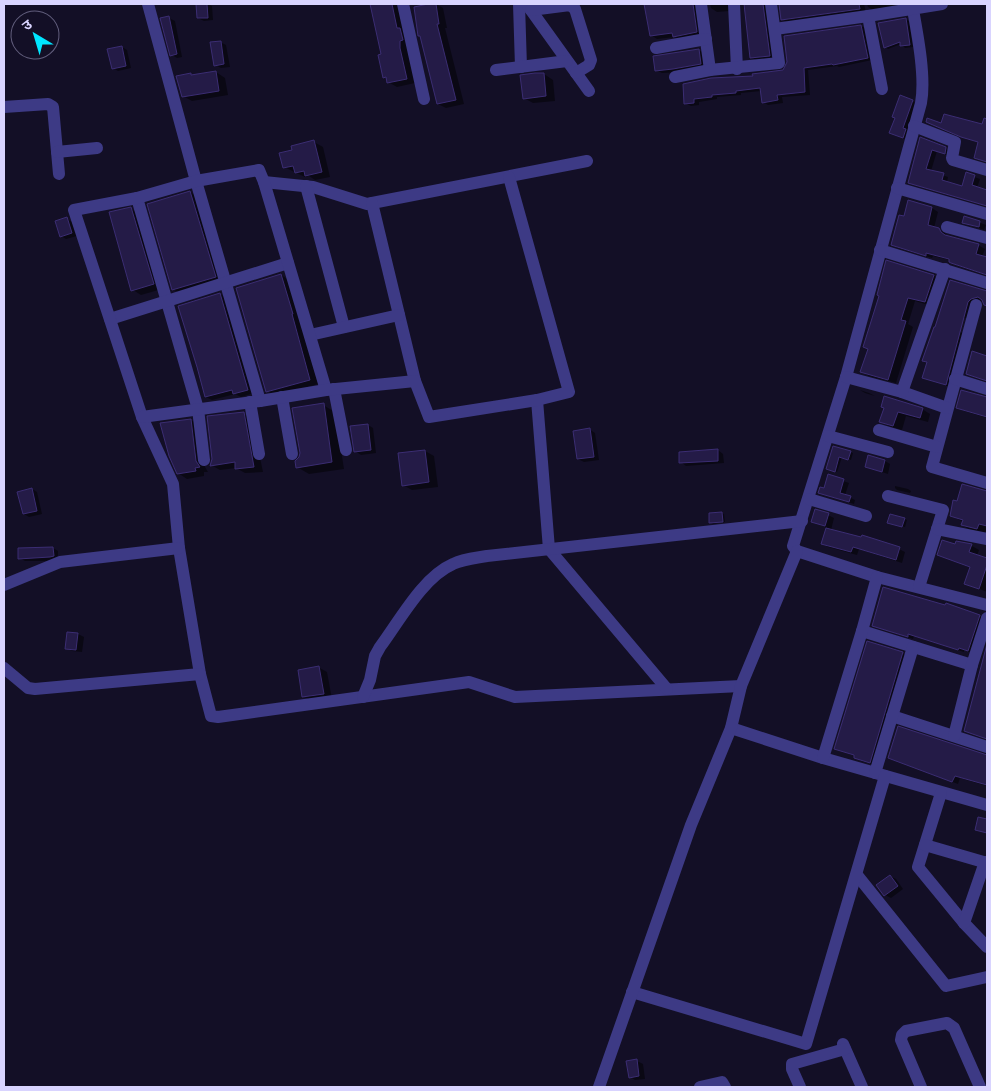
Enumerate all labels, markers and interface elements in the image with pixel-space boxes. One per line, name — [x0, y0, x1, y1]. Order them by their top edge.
north arrow — [10, 10, 60, 60]
text: उ — [19, 15, 36, 34]

